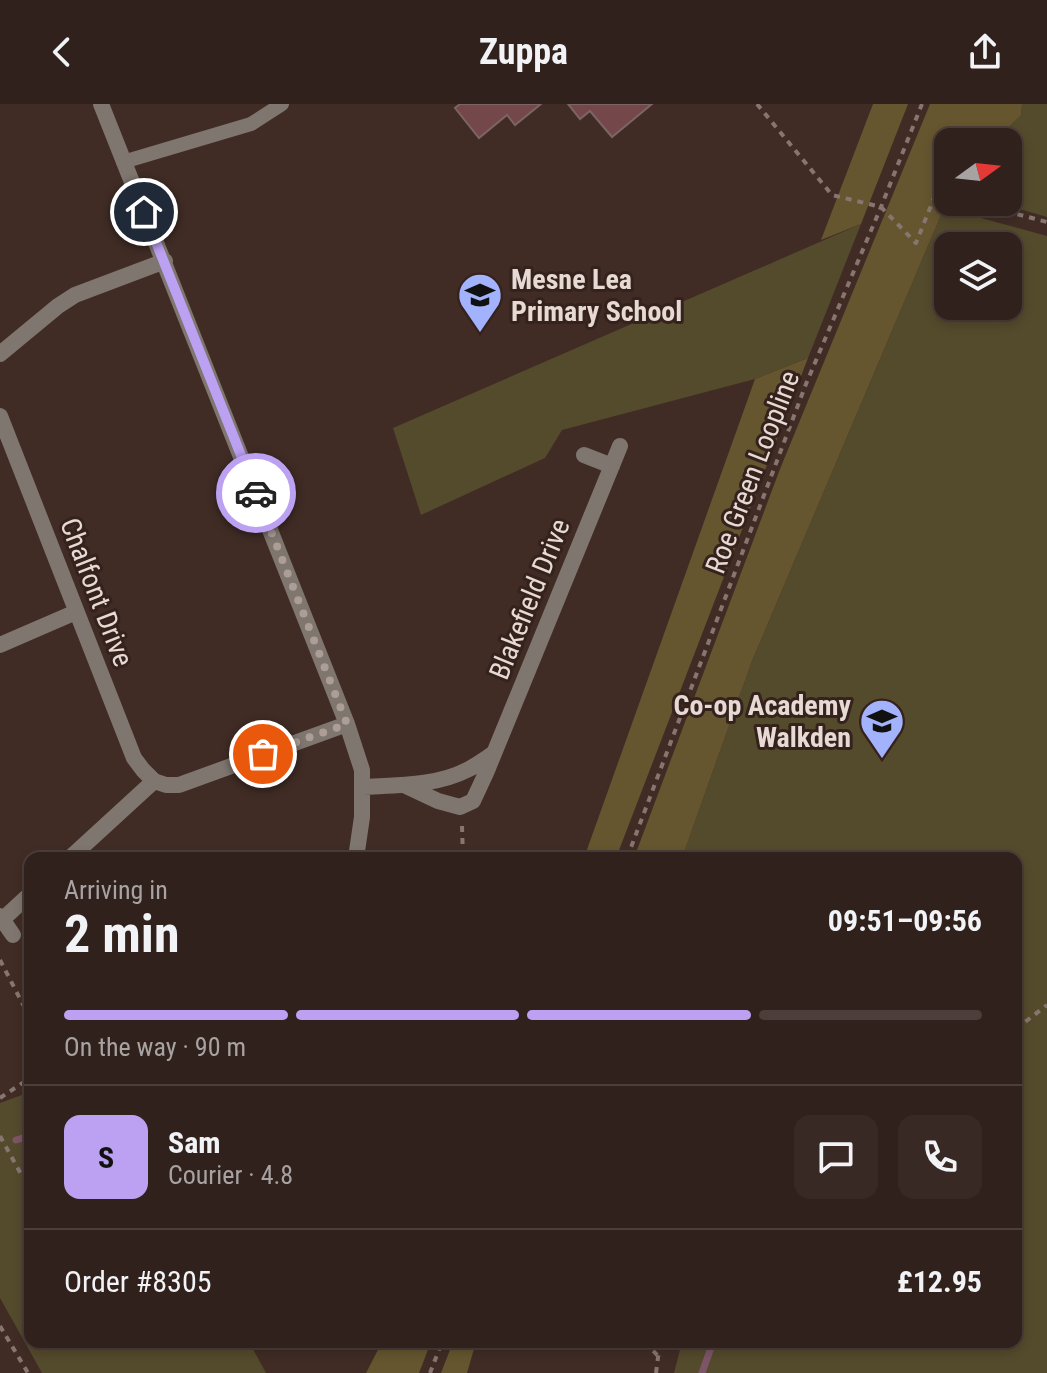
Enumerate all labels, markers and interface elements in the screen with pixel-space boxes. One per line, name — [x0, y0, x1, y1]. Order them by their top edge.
icon: back — [40, 30, 84, 74]
icon: share — [963, 30, 1007, 74]
text: Zuppa — [479, 31, 568, 73]
north arrow — [934, 128, 1022, 216]
map controls — [934, 128, 1022, 320]
pin — [110, 178, 178, 246]
icon: home — [122, 190, 166, 234]
button: layers — [934, 232, 1022, 320]
place label: Mesne Lea Primary School — [511, 263, 682, 328]
school or university icon: Mesne Lea Primary School — [456, 271, 504, 334]
street label: Roe Green Loopline — [699, 366, 806, 578]
courier — [216, 453, 296, 533]
icon: car — [234, 471, 278, 515]
street label: Chalfont Drive — [53, 513, 140, 671]
street label: Blakefield Drive — [482, 514, 577, 684]
place label: Co-op Academy Walkden — [673, 689, 852, 754]
school or university icon: Co-op Academy Walkden — [858, 697, 906, 760]
pin — [229, 720, 297, 788]
icon: bag — [241, 732, 285, 776]
text: Arriving in — [64, 875, 168, 905]
text: 09:51–09:56 — [828, 903, 982, 938]
text: 2 min — [64, 904, 180, 965]
text: On the way · 90 m — [64, 1032, 246, 1062]
button: chat — [794, 1115, 878, 1199]
button: phone — [898, 1115, 982, 1199]
text: Sam — [168, 1125, 221, 1160]
text: S — [98, 1140, 114, 1175]
text: Courier · 4.8 — [168, 1160, 293, 1190]
text: Order #8305 — [64, 1264, 212, 1299]
text: £12.95 — [897, 1264, 982, 1299]

